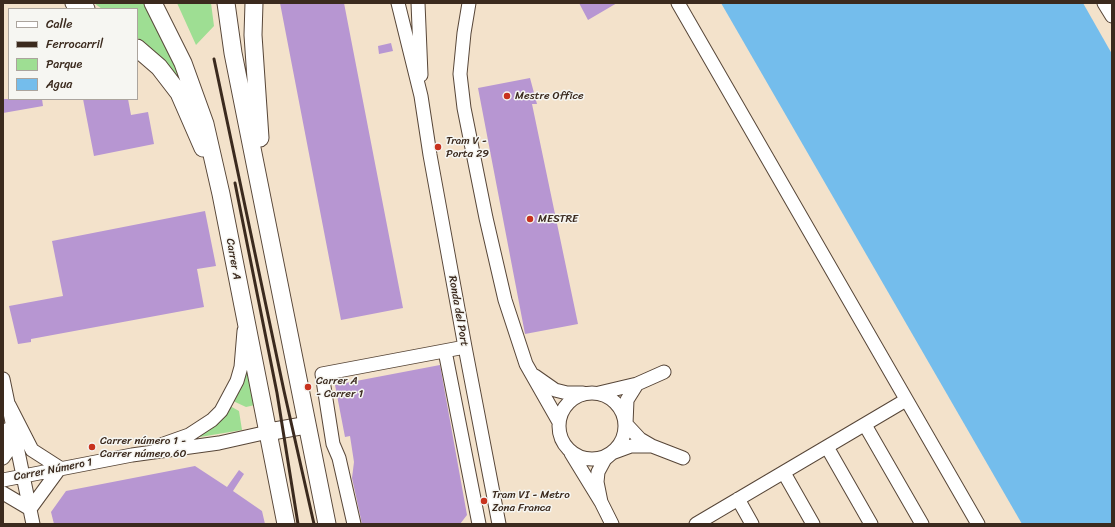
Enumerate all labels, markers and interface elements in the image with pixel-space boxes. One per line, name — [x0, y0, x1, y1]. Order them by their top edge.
legend — [8, 8, 138, 100]
text: Calle — [46, 13, 73, 35]
text: Ferrocarril — [46, 33, 103, 55]
text: Parque — [46, 53, 82, 75]
text: Agua — [46, 73, 72, 95]
place label: Mestre Office — [515, 89, 584, 103]
marker: Mestre Office — [502, 91, 512, 101]
place label: Tram V - Porta 29 — [446, 134, 489, 160]
marker: Tram V - Porta 29 — [433, 142, 443, 152]
place label: MESTRE — [538, 212, 578, 226]
marker: MESTRE — [525, 214, 535, 224]
street label: Carrer A — [223, 237, 243, 281]
street label: Ronda del Port — [445, 275, 471, 347]
place label: Carrer A - Carrer 1 — [316, 374, 363, 400]
marker: Carrer A - Carrer 1 — [303, 382, 313, 392]
place label: Carrer número 1 - Carrer número 60 — [100, 434, 187, 460]
marker: Carrer número 1 - Carrer número 60 — [87, 442, 97, 452]
street label: Carrer Número 1 — [13, 456, 93, 484]
place label: Tram VI - Metro Zona Franca — [492, 488, 570, 514]
marker: Tram VI - Metro Zona Franca — [479, 496, 489, 506]

